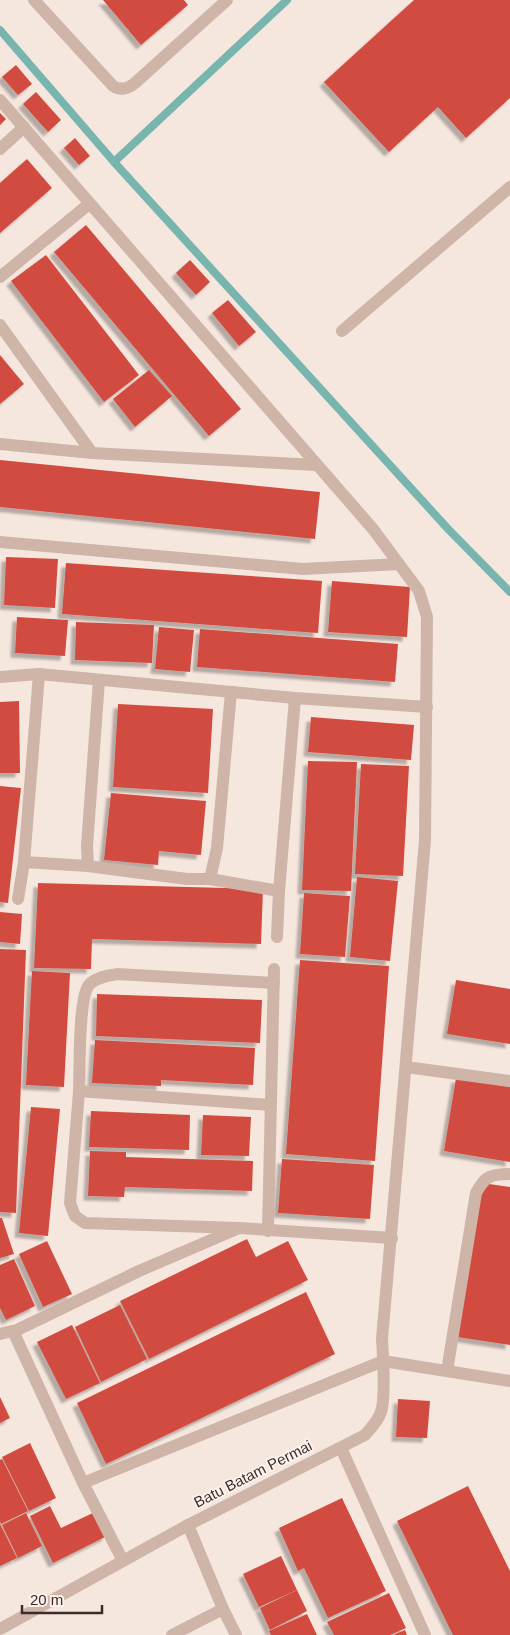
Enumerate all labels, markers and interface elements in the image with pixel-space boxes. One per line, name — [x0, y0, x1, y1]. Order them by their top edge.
street label: Batu Batam Permai — [191, 1436, 315, 1511]
scale bar — [22, 1582, 102, 1614]
text: 20 m — [30, 1591, 63, 1608]

